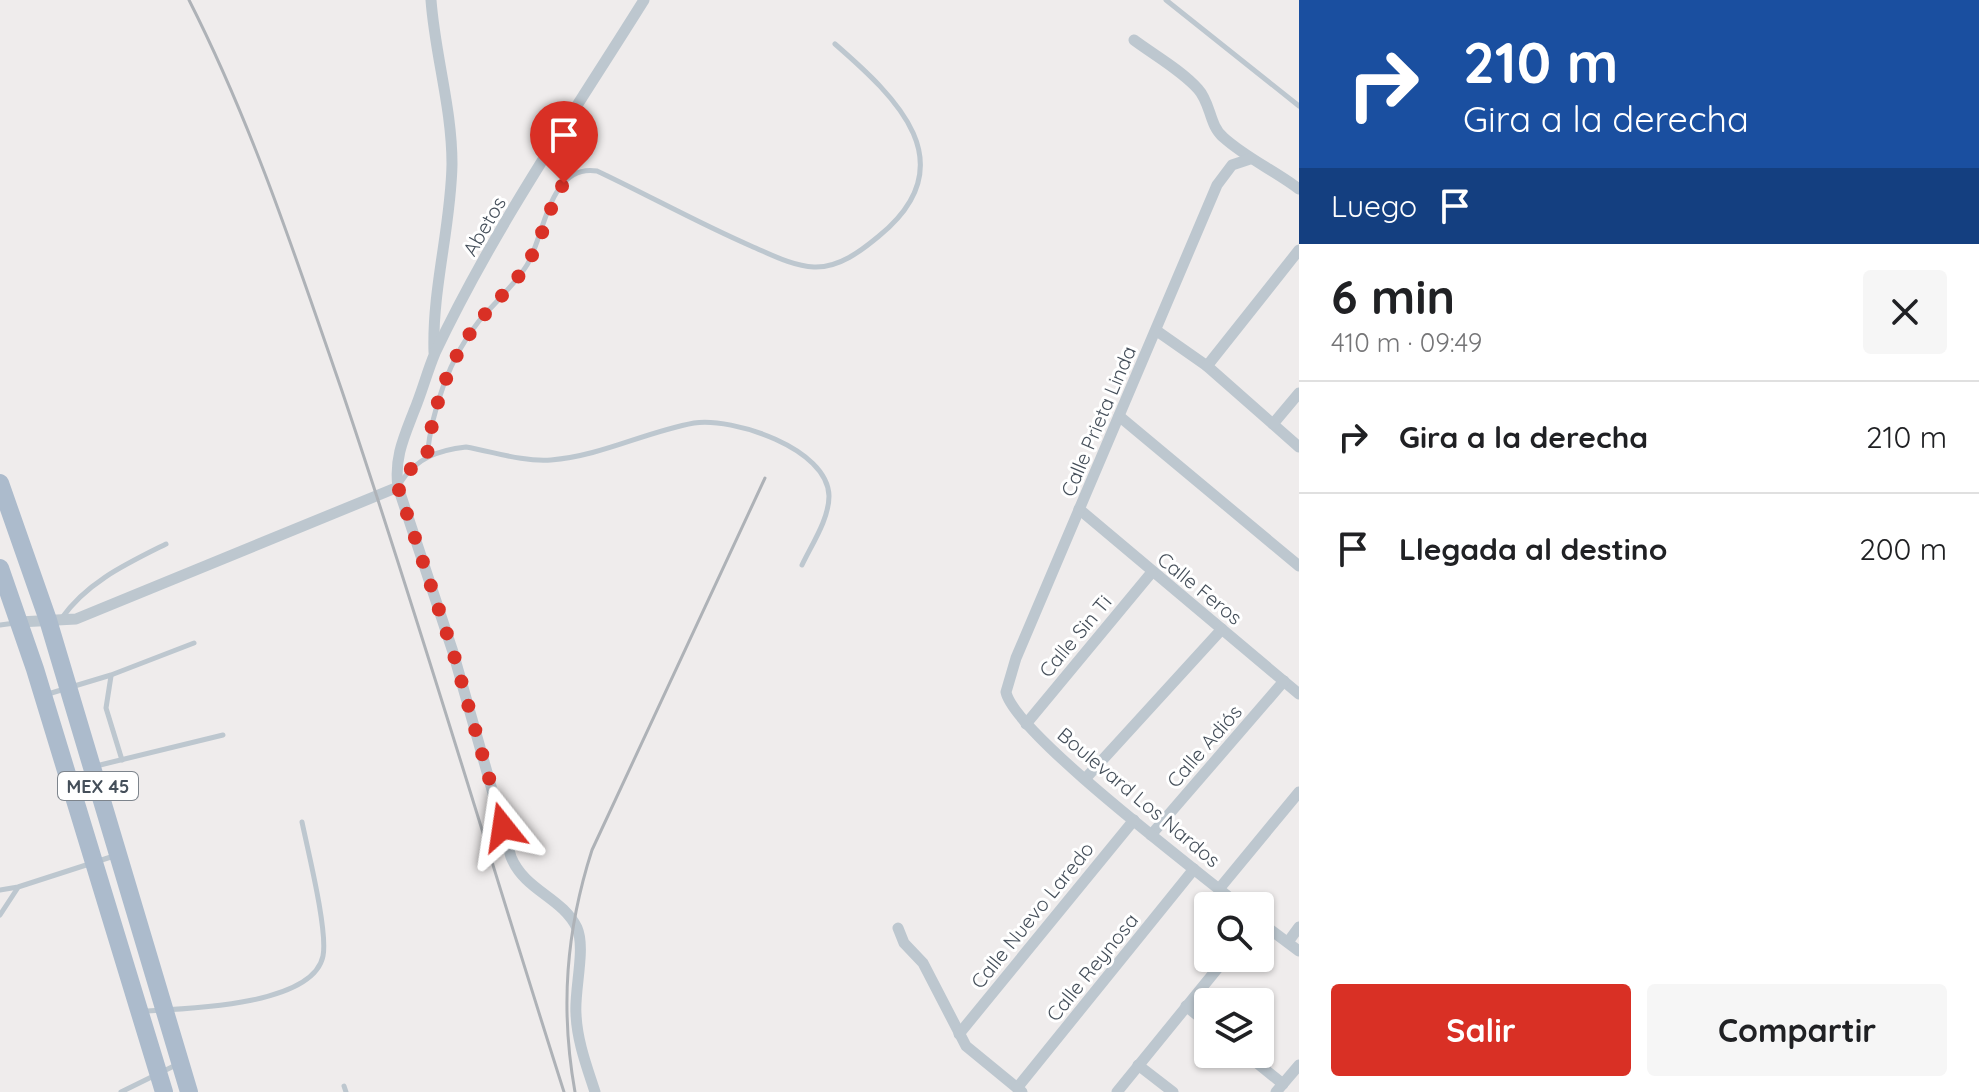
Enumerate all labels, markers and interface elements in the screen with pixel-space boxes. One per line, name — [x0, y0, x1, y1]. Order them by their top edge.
text: 210 m — [1463, 27, 1618, 97]
icon: right — [1331, 32, 1435, 136]
text: Gira a la derecha — [1463, 96, 1749, 141]
pin — [530, 101, 598, 183]
icon: arrive — [542, 113, 586, 157]
icon: arrive — [1433, 184, 1477, 228]
text: Luego — [1331, 187, 1417, 225]
street label: Abetos — [457, 192, 511, 260]
text: 6 min — [1331, 266, 1455, 326]
button: close — [1863, 270, 1947, 354]
text: 410 m · 09:49 — [1331, 326, 1482, 359]
street label: Calle Prieta Linda — [1055, 342, 1141, 500]
icon: right — [1331, 415, 1375, 459]
text: Gira a la derecha — [1399, 418, 1648, 456]
text: 210 m — [1866, 418, 1947, 456]
icon: arrive — [1331, 527, 1375, 571]
text: Llegada al destino — [1399, 530, 1667, 568]
text: 200 m — [1859, 530, 1947, 568]
street label: Calle Feros — [1153, 546, 1247, 630]
street label: Calle Sin Ti — [1033, 590, 1117, 682]
street label: Calle Adiós — [1161, 699, 1247, 793]
street label: Boulevard Los Nardos — [1053, 722, 1225, 872]
road number: MEX 45 — [58, 772, 138, 800]
position arrow — [461, 785, 545, 869]
street label: Calle Nuevo Laredo — [965, 837, 1099, 993]
map controls — [1194, 892, 1274, 1068]
button: search — [1194, 892, 1274, 972]
street label: Calle Reynosa — [1041, 908, 1143, 1026]
button: Salir — [1331, 984, 1631, 1076]
button: Compartir — [1647, 984, 1947, 1076]
button: layers — [1194, 988, 1274, 1068]

